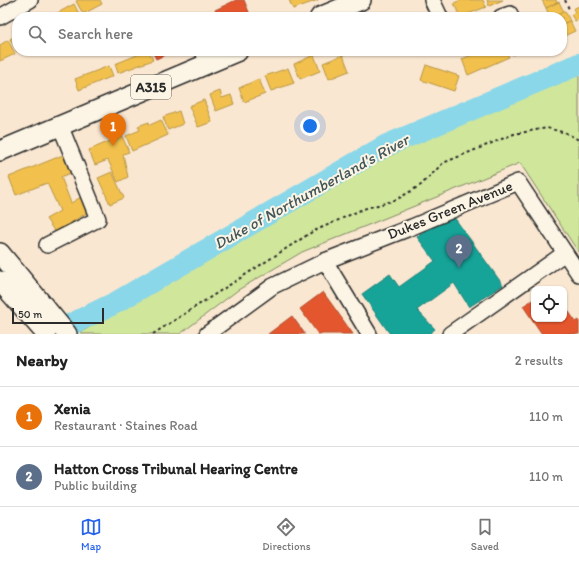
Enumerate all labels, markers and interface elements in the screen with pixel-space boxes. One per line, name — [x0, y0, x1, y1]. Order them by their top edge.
search box — [12, 12, 567, 56]
icon: search — [26, 23, 48, 45]
text: Search here — [58, 25, 133, 43]
road number: A315 — [131, 75, 171, 99]
pin: 1 — [100, 113, 126, 146]
your location — [300, 116, 320, 136]
water label: Duke of Northumberland's River — [211, 129, 414, 253]
street label: Dukes Green Avenue — [385, 177, 515, 243]
pin: 2 — [446, 235, 472, 268]
map controls — [531, 286, 567, 322]
button: locate — [531, 286, 567, 322]
scale bar — [12, 306, 104, 325]
text: 50 m — [18, 308, 42, 321]
text: Nearby — [16, 350, 68, 370]
text: 2 results — [515, 353, 563, 368]
text: Xenia — [54, 400, 91, 418]
text: 1 — [26, 409, 32, 424]
text: 110 m — [529, 409, 563, 424]
text: Restaurant · Staines Road — [54, 418, 198, 433]
text: Hatton Cross Tribunal Hearing Centre — [54, 460, 298, 478]
text: 2 — [26, 469, 32, 484]
text: 110 m — [529, 469, 563, 484]
text: Public building — [54, 478, 137, 493]
tab: Map — [80, 516, 102, 553]
tab: Directions — [262, 516, 311, 553]
tab: Saved — [471, 516, 499, 553]

